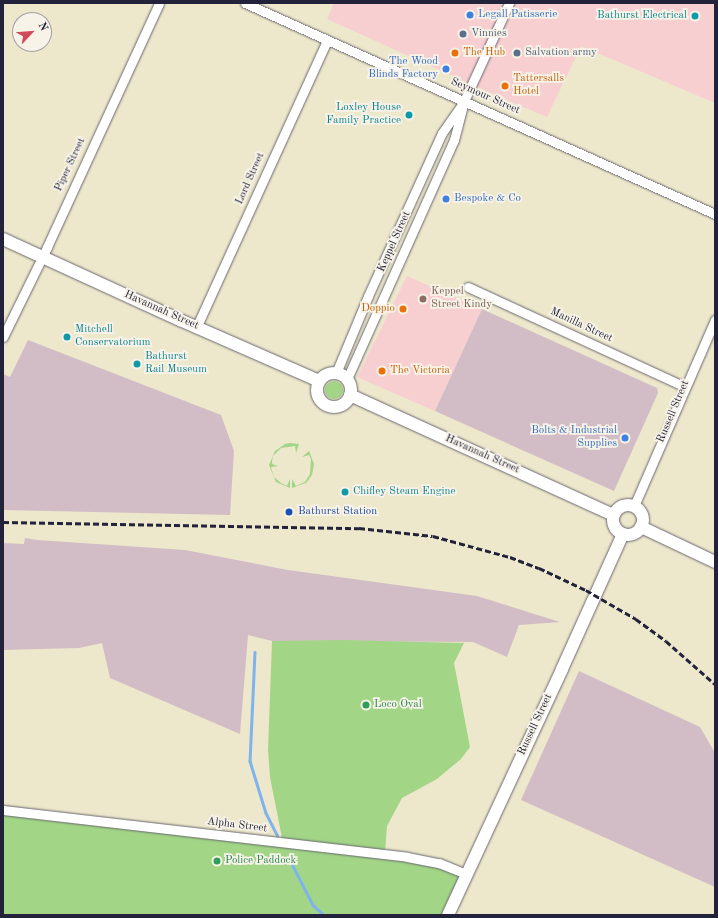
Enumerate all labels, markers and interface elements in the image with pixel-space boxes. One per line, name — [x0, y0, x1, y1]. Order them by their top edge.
place label: Legall Patisserie — [478, 8, 557, 22]
place label: Bathurst Electrical — [597, 9, 687, 23]
marker: Legall Patisserie — [465, 10, 475, 20]
marker: Bathurst Electrical — [690, 11, 700, 21]
north arrow — [12, 12, 52, 52]
text: N — [36, 21, 49, 33]
place label: Vinnies — [471, 27, 507, 41]
marker: Vinnies — [458, 29, 468, 39]
place label: The Hub — [463, 46, 505, 60]
place label: Salvation army — [525, 46, 597, 60]
marker: The Hub — [450, 48, 460, 58]
marker: Salvation army — [512, 48, 522, 58]
place label: The Wood Blinds Factory — [368, 56, 438, 82]
marker: The Wood Blinds Factory — [441, 64, 451, 74]
place label: Tattersalls Hotel — [513, 73, 564, 99]
street label: Seymour Street — [448, 76, 522, 118]
marker: Tattersalls Hotel — [500, 81, 510, 91]
place label: Loxley House Family Practice — [326, 102, 401, 128]
marker: Loxley House Family Practice — [404, 110, 414, 120]
street label: Piper Street — [53, 136, 89, 194]
street label: Lord Street — [234, 151, 268, 207]
place label: Bespoke & Co — [454, 192, 521, 206]
marker: Bespoke & Co — [441, 194, 451, 204]
street label: Keppel Street — [376, 210, 414, 274]
place label: Keppel Street Kindy — [431, 286, 492, 312]
street label: Havannah Street — [122, 289, 200, 333]
marker: Keppel Street Kindy — [418, 294, 428, 304]
place label: Doppio — [361, 302, 395, 316]
marker: Doppio — [398, 304, 408, 314]
street label: Manilla Street — [548, 306, 614, 346]
place label: Mitchell Conservatorium — [75, 324, 150, 350]
marker: Mitchell Conservatorium — [62, 332, 72, 342]
place label: Bathurst Rail Museum — [145, 351, 207, 377]
marker: Bathurst Rail Museum — [132, 359, 142, 369]
place label: The Victoria — [390, 364, 450, 378]
marker: The Victoria — [377, 366, 387, 376]
street label: Russell Street — [655, 379, 693, 445]
place label: Bolts & Industrial Supplies — [531, 425, 617, 451]
street label: Havannah Street — [443, 433, 521, 477]
marker: Bolts & Industrial Supplies — [620, 433, 630, 443]
place label: Chifley Steam Engine — [353, 485, 456, 499]
marker: Chifley Steam Engine — [340, 487, 350, 497]
place label: Bathurst Station — [298, 505, 377, 519]
marker: Bathurst Station — [283, 506, 295, 518]
street label: Russell Street — [516, 692, 556, 758]
place label: Loco Oval — [374, 698, 422, 712]
marker: Loco Oval — [361, 700, 371, 710]
street label: Alpha Street — [206, 816, 268, 836]
place label: Police Paddock — [225, 854, 296, 868]
marker: Police Paddock — [212, 856, 222, 866]

